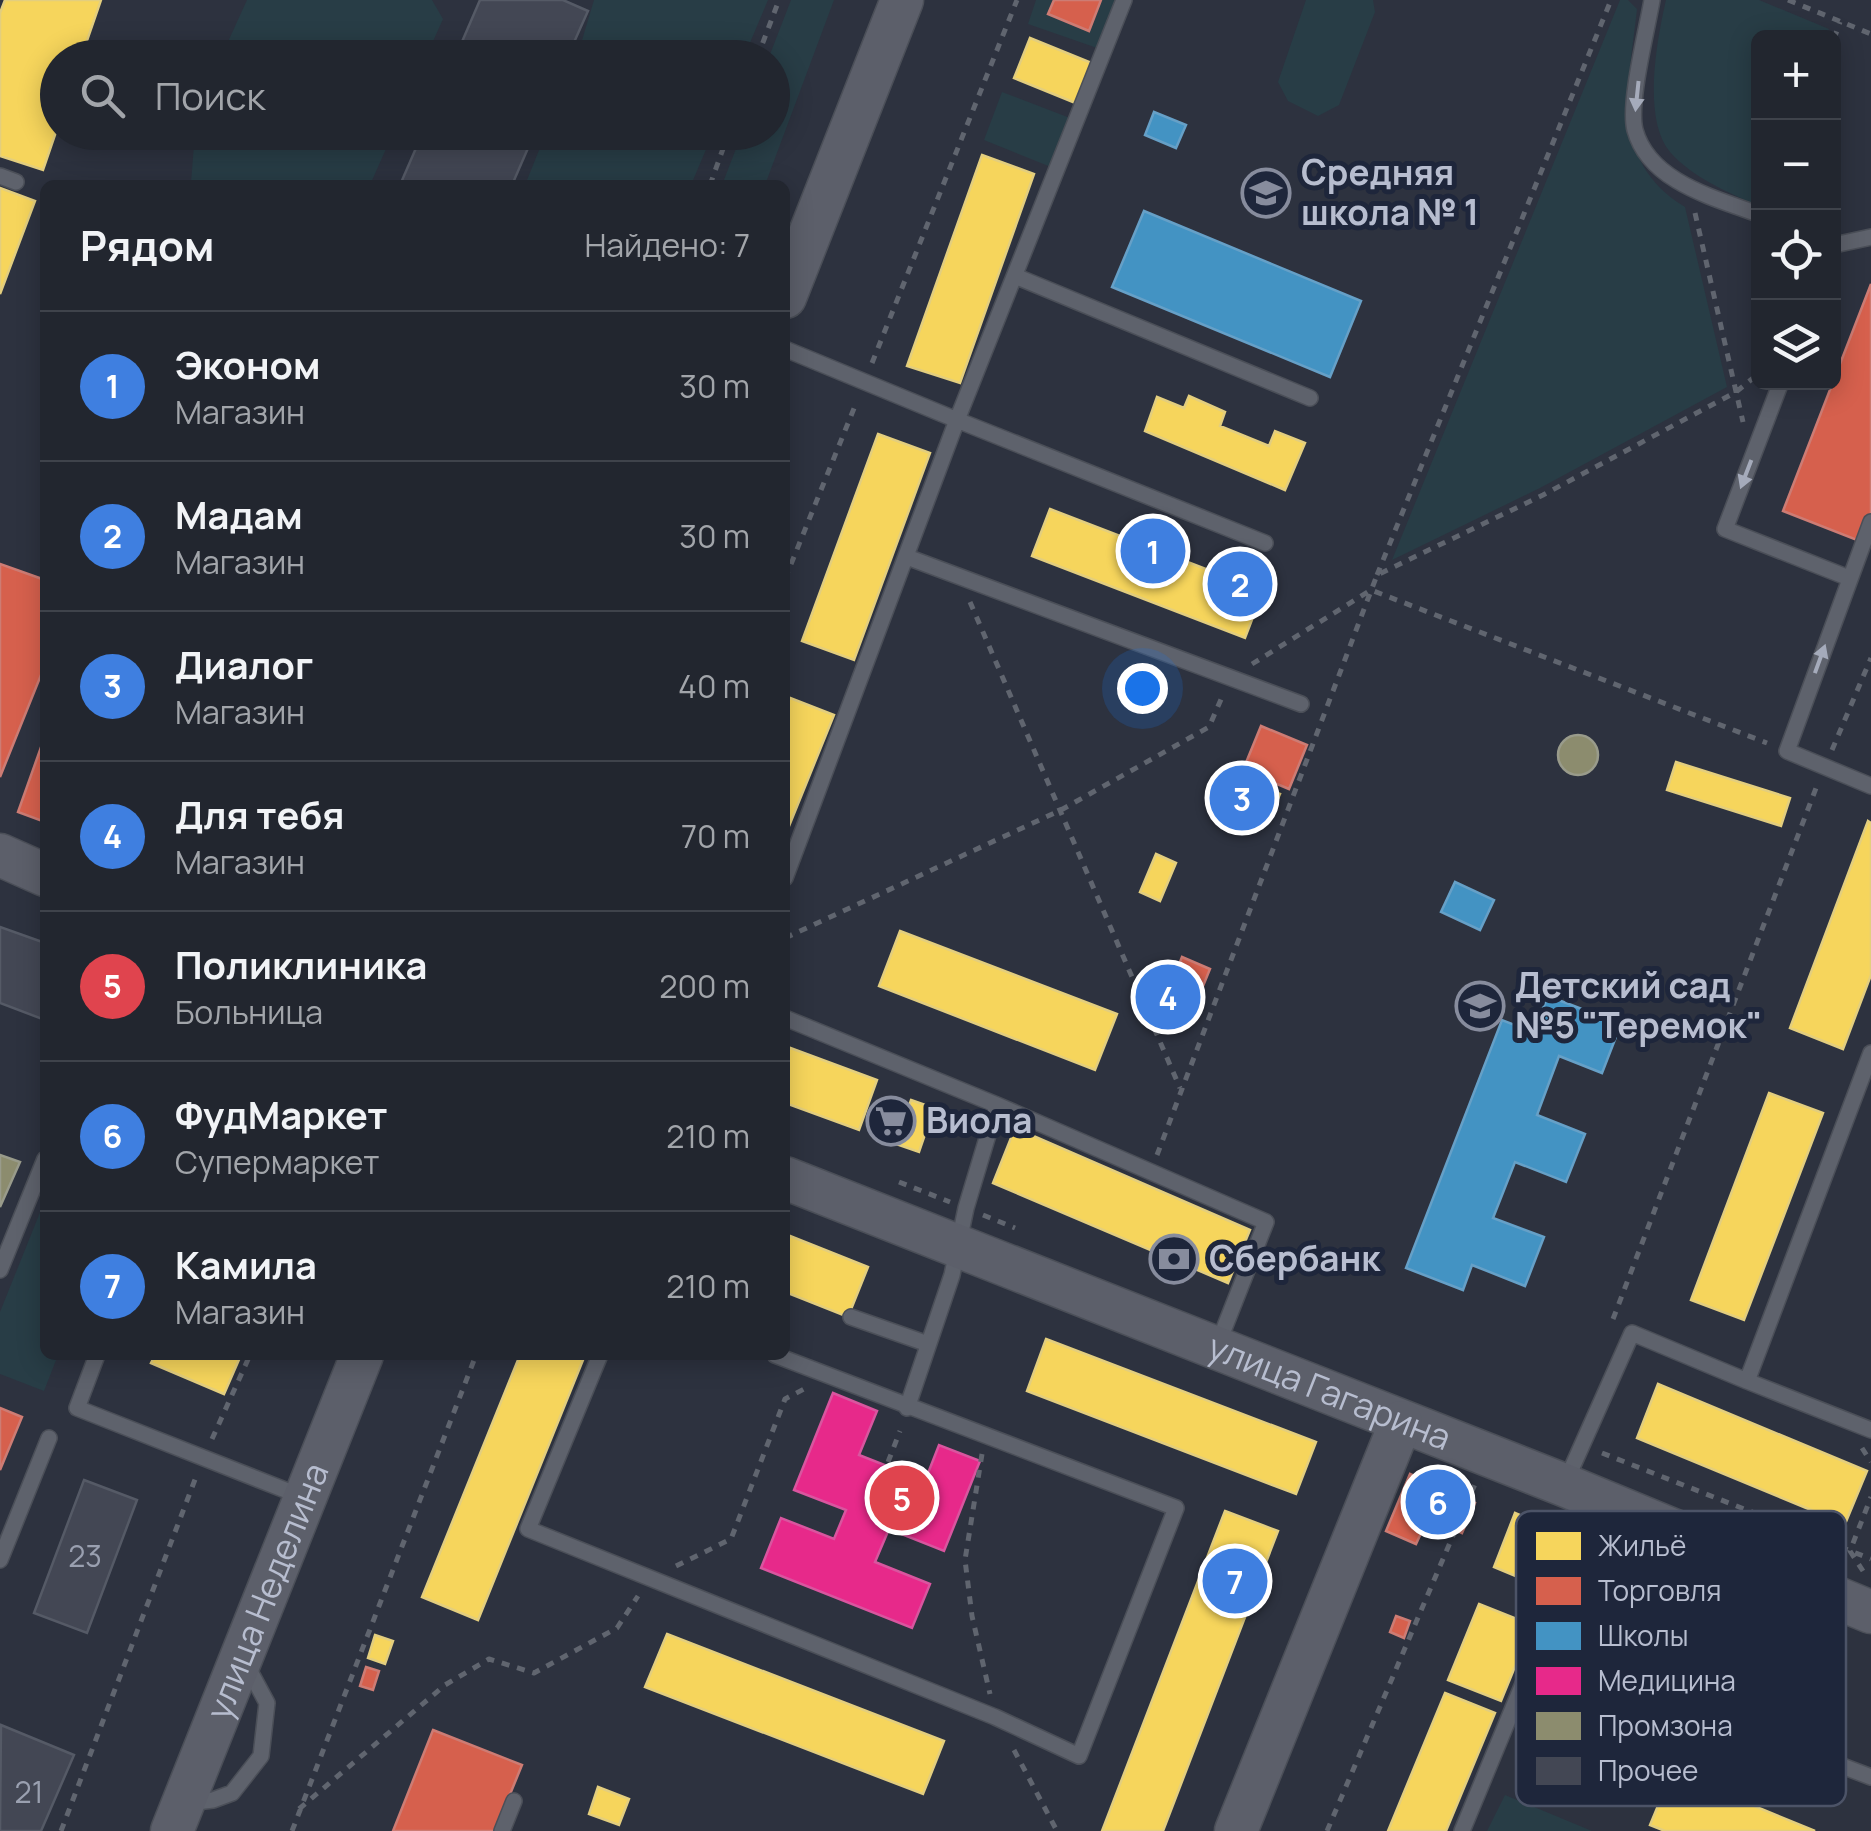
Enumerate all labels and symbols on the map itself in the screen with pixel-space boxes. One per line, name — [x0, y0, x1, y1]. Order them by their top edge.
one-way arrow — [1629, 81, 1645, 113]
place label: Средняя школа № 1 — [1301, 148, 1479, 236]
school or university icon: Средняя школа № 1 — [1240, 167, 1292, 219]
one-way arrow — [1738, 459, 1754, 489]
pin: 1 — [1120, 514, 1186, 588]
pin: 2 — [1208, 546, 1272, 622]
one-way arrow — [1813, 644, 1828, 674]
your location — [1117, 663, 1168, 714]
pin: 3 — [1210, 760, 1274, 836]
pin: 4 — [1136, 960, 1200, 1034]
place label: Детский сад №5 "Теремок" — [1515, 961, 1763, 1049]
school or university icon: Детский сад №5 "Теремок" — [1454, 980, 1506, 1032]
supermarket icon: Виола — [865, 1095, 917, 1147]
place label: Виола — [926, 1096, 1032, 1144]
bank icon: Сбербанк — [1148, 1233, 1200, 1285]
place label: Сбербанк — [1209, 1234, 1381, 1282]
street label: улица Гагарина — [1201, 1322, 1458, 1461]
street label: улица Неделина — [194, 1456, 339, 1726]
pin: 5 — [870, 1460, 934, 1536]
pin: 6 — [1406, 1464, 1470, 1540]
legend — [1516, 1511, 1846, 1806]
text: Жильё — [1598, 1526, 1686, 1564]
house number: 23 — [68, 1535, 102, 1576]
pin: 7 — [1202, 1544, 1268, 1618]
text: Торговля — [1598, 1571, 1721, 1609]
text: Школы — [1598, 1616, 1688, 1654]
text: Медицина — [1598, 1661, 1736, 1699]
text: Промзона — [1598, 1706, 1733, 1744]
text: Прочее — [1598, 1751, 1698, 1789]
house number: 21 — [15, 1771, 43, 1812]

